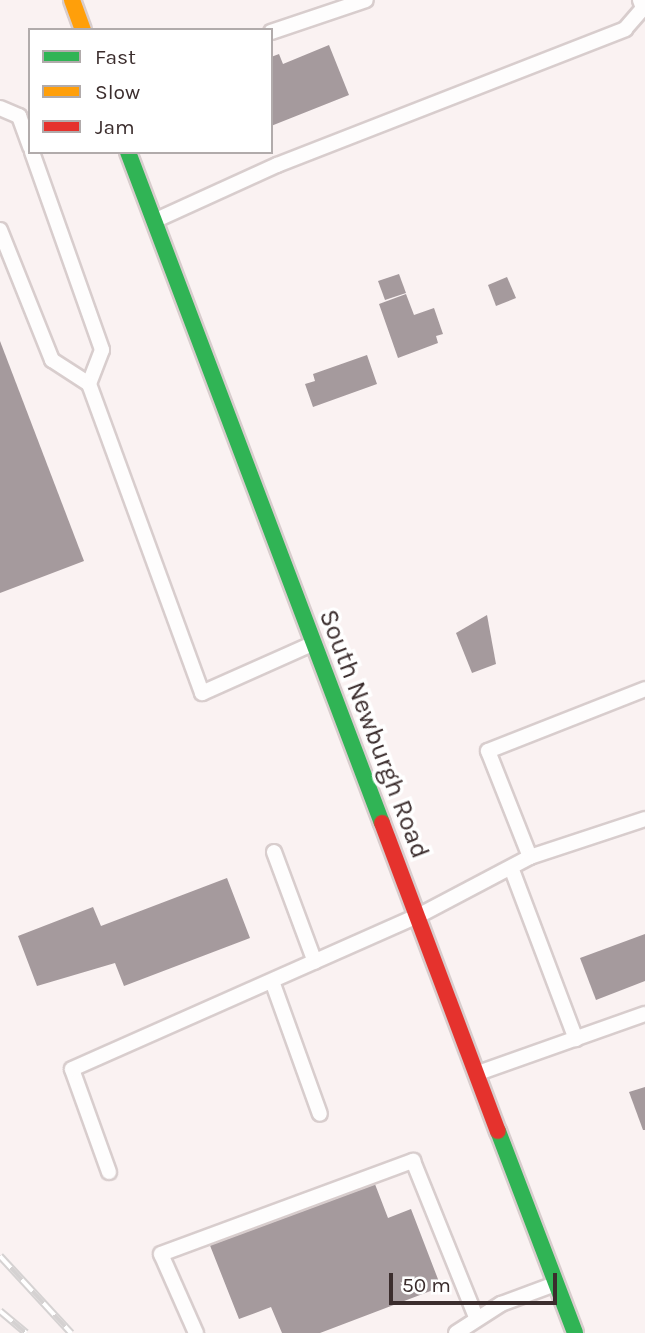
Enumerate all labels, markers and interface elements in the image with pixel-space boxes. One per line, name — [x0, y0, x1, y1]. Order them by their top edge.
legend — [28, 28, 273, 154]
text: Fast — [95, 45, 136, 69]
text: Slow — [95, 80, 140, 104]
text: Jam — [95, 115, 135, 139]
street label: South Newburgh Road — [312, 605, 436, 863]
scale bar — [393, 1260, 561, 1304]
text: 50 m — [402, 1273, 451, 1297]

